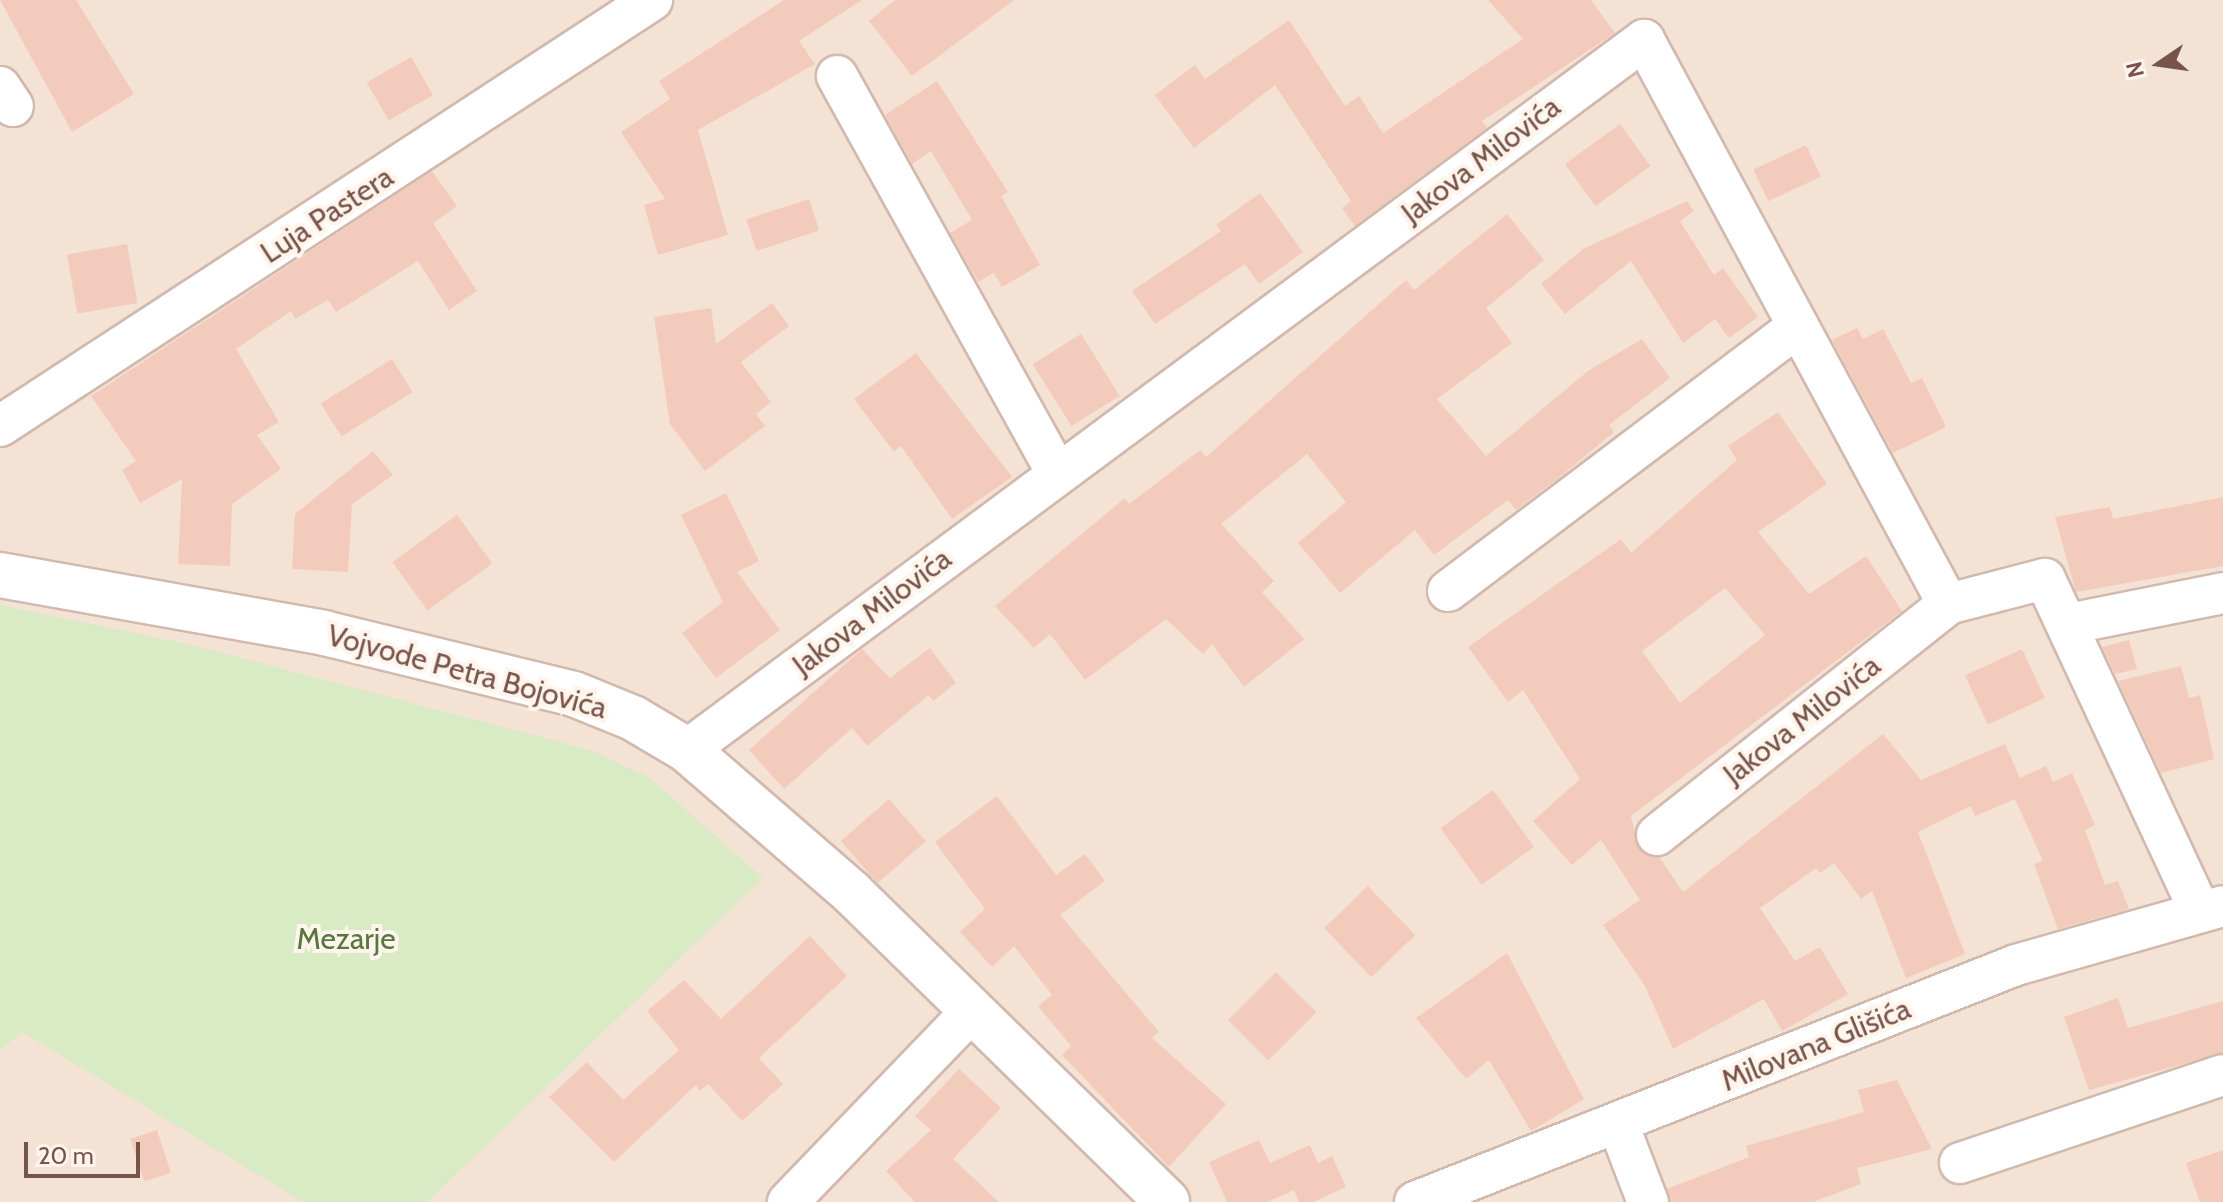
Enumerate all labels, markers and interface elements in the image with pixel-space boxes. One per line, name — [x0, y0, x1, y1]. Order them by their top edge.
north arrow — [2119, 24, 2199, 104]
text: N — [2120, 59, 2150, 80]
street label: Jakova Milovića — [1395, 89, 1567, 231]
street label: Luja Pastera — [254, 159, 400, 271]
street label: Jakova Milovića — [786, 541, 958, 683]
street label: Vojvode Petra Bojovića — [323, 617, 611, 727]
street label: Jakova Milovića — [1716, 648, 1888, 792]
park label: Mezarje — [296, 921, 396, 957]
street label: Milovana Glišića — [1716, 991, 1916, 1099]
scale bar — [28, 1126, 144, 1176]
text: 20 m — [38, 1141, 94, 1170]

